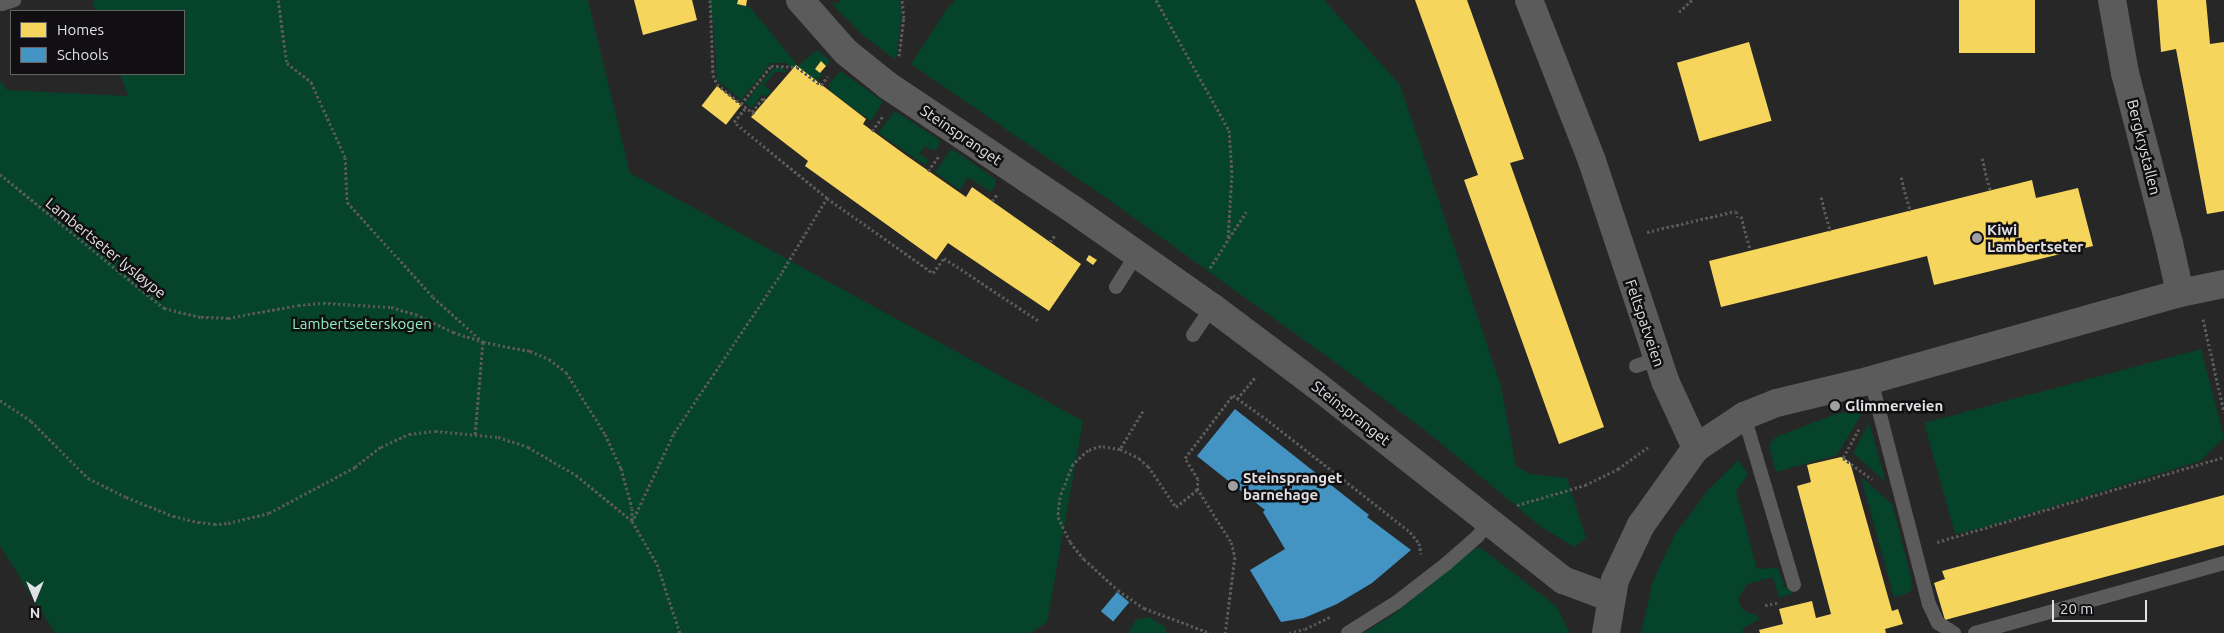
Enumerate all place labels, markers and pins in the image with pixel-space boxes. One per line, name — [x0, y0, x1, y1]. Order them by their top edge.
place label: Kiwi Lambertseter — [1987, 220, 2083, 255]
marker: Kiwi Lambertseter — [1971, 232, 1983, 244]
place label: Glimmerveien — [1845, 397, 1943, 415]
marker: Glimmerveien — [1829, 400, 1841, 412]
place label: Steinspranget barnehage — [1243, 468, 1342, 503]
marker: Steinspranget barnehage — [1227, 480, 1239, 492]

